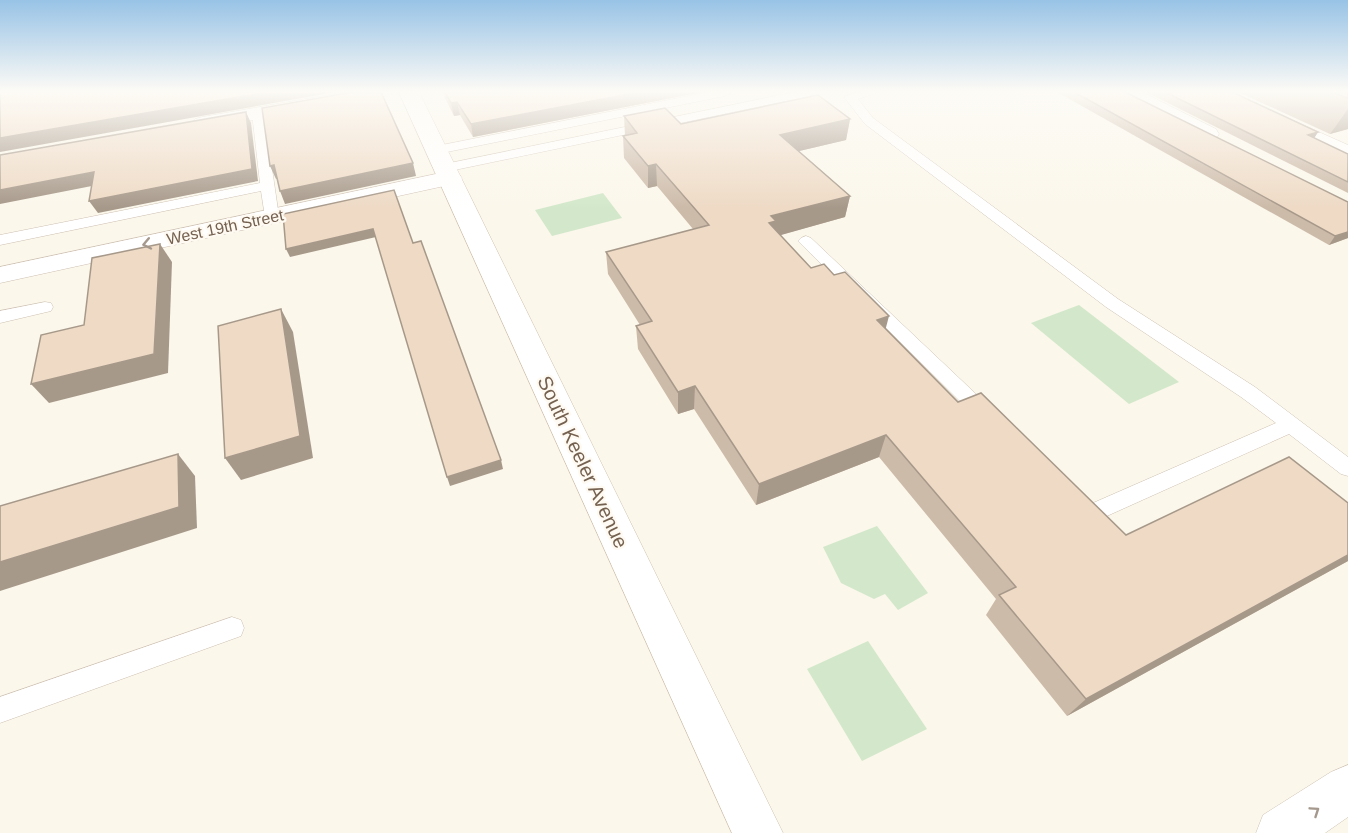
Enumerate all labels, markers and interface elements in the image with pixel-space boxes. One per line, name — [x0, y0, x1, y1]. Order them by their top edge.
street label: West 19th Street — [165, 206, 285, 248]
one-way arrow — [142, 236, 152, 249]
street label: South Keeler Avenue — [533, 372, 633, 552]
one-way arrow — [1308, 807, 1319, 818]

